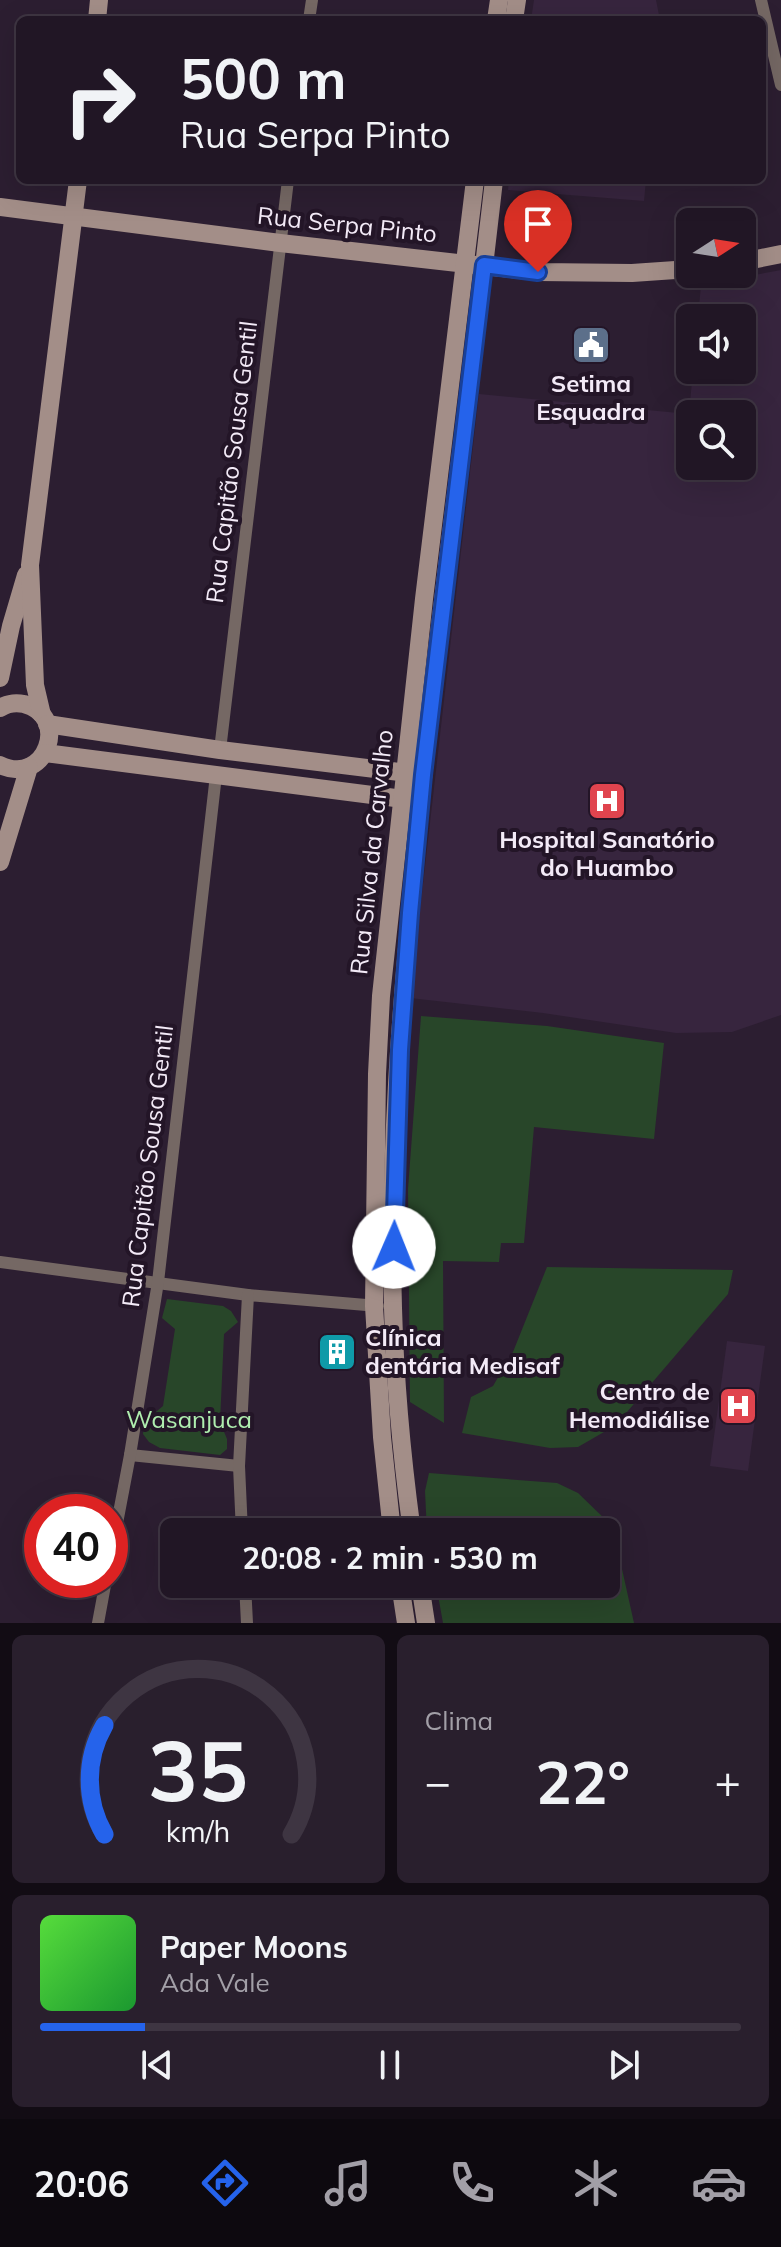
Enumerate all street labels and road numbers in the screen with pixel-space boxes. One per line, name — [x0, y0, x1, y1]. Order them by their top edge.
street label: Rua Serpa Pinto — [256, 200, 438, 248]
street label: Rua Capitão Sousa Gentil — [199, 319, 263, 605]
street label: Rua Silva da Carvalho — [343, 728, 399, 976]
street label: Rua Capitão Sousa Gentil — [115, 1023, 179, 1309]

